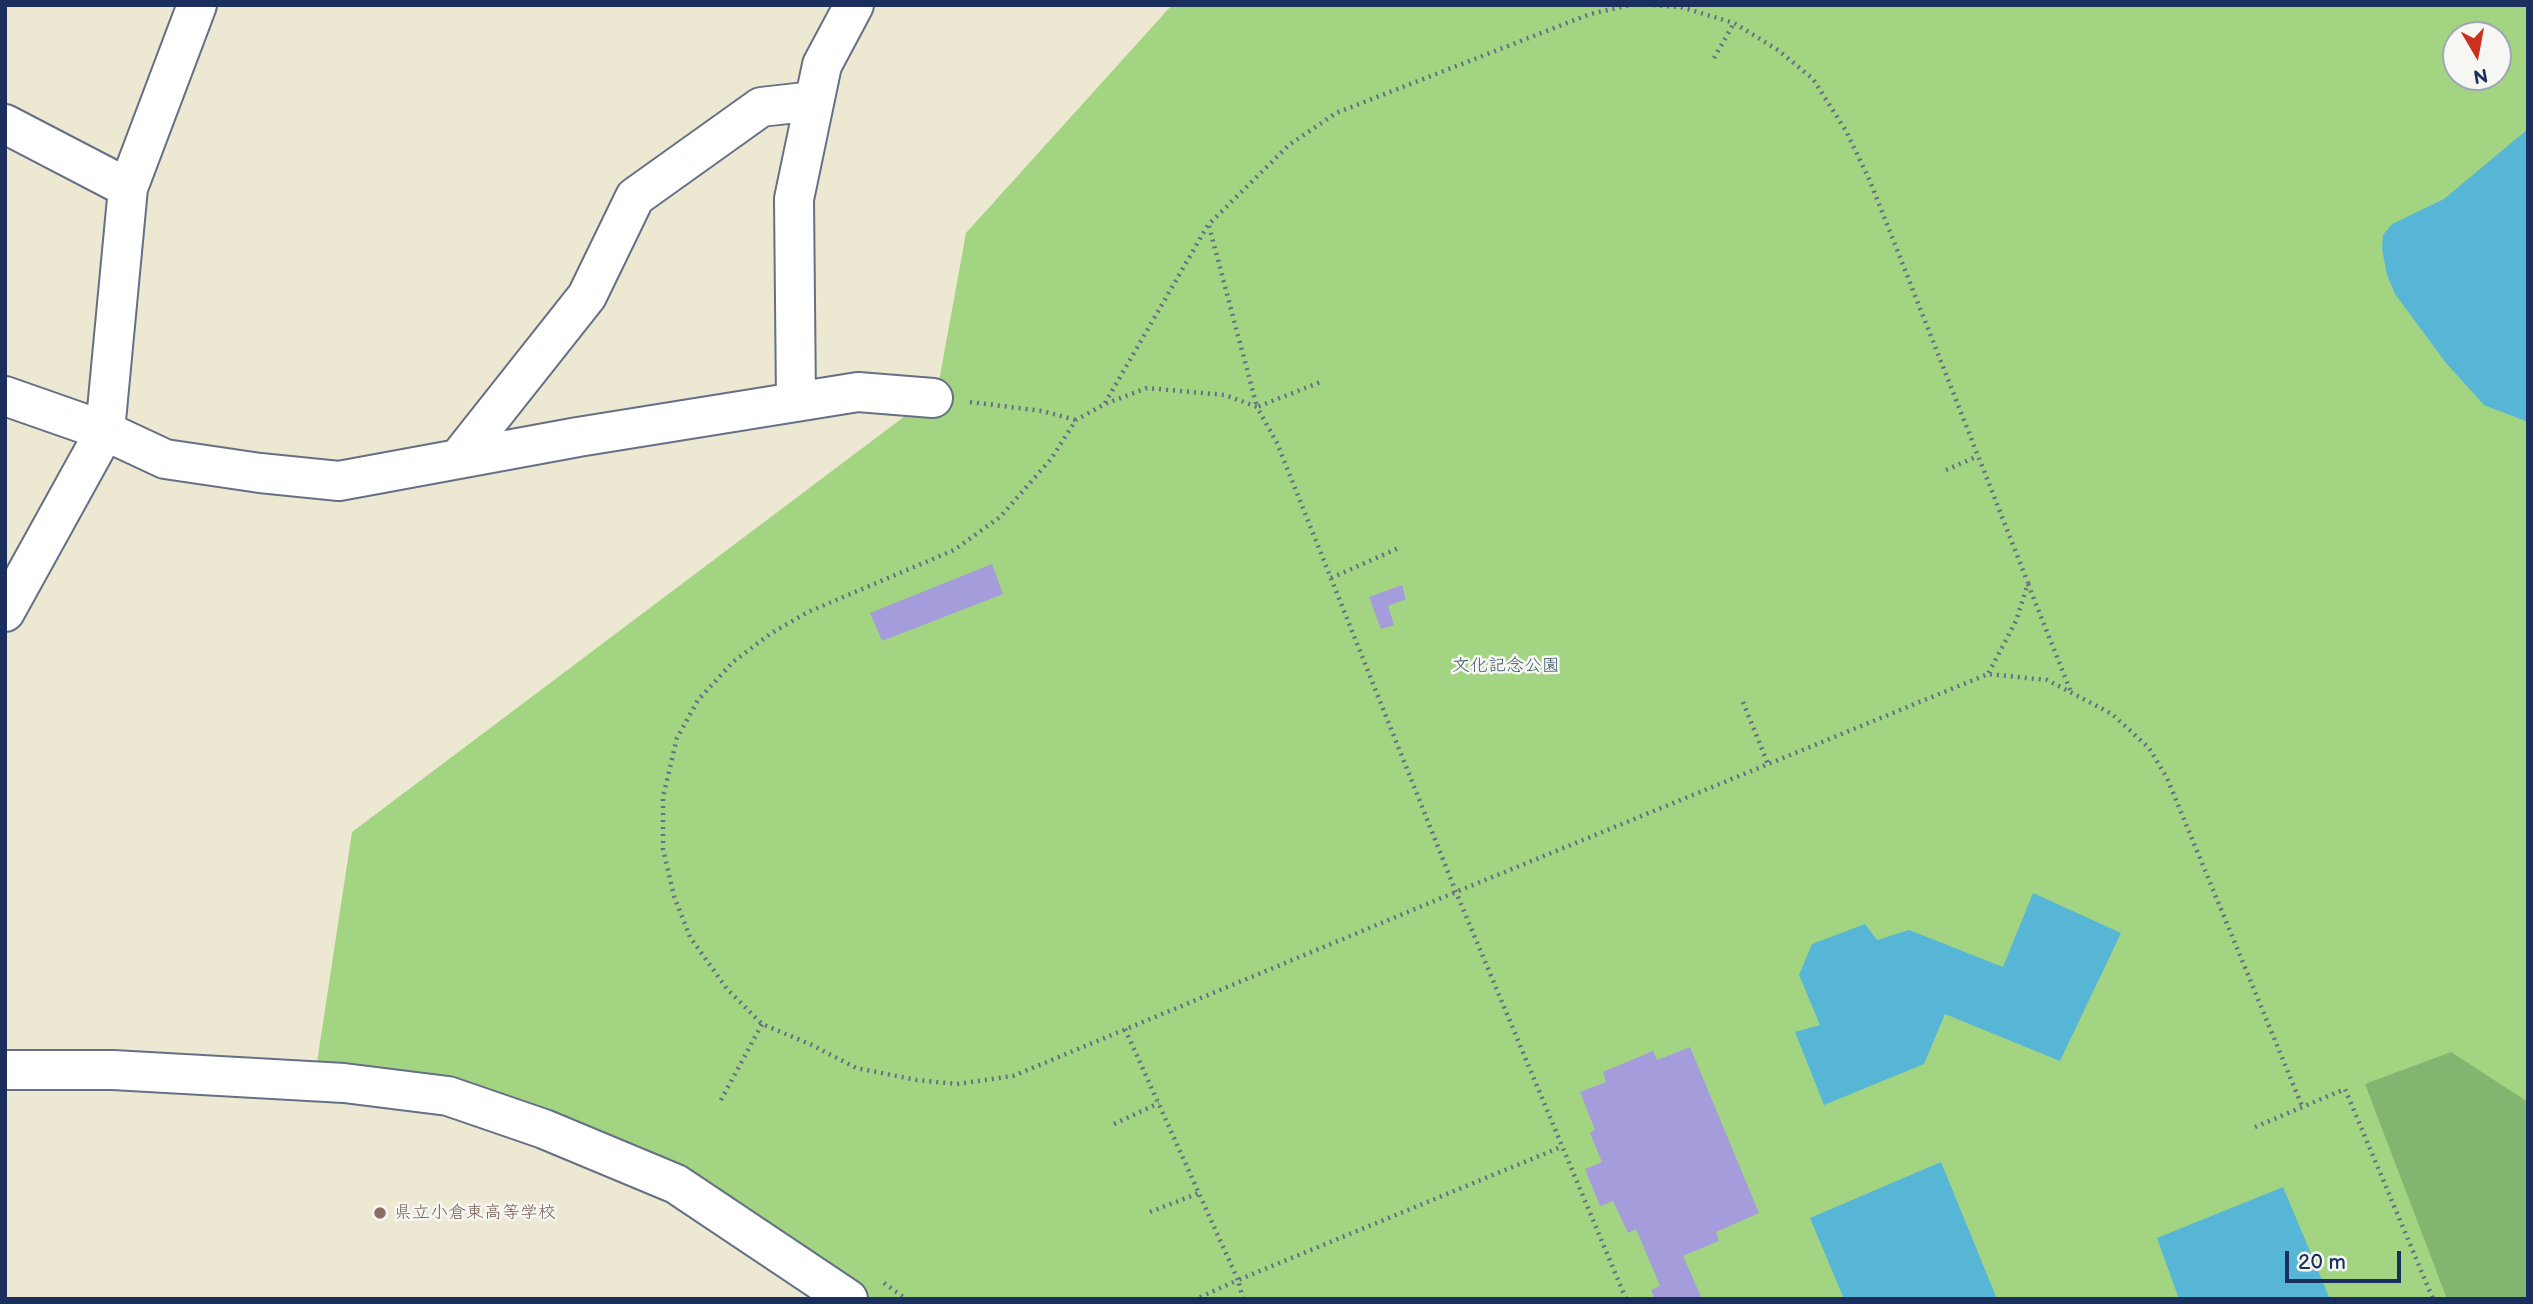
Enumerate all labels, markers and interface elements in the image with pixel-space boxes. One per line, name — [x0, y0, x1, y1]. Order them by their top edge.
north arrow — [2442, 21, 2512, 91]
text: N — [2471, 63, 2489, 88]
park label: 文化記念公園 — [1452, 655, 1560, 677]
place label: 県立小倉東高等学校 — [394, 1202, 556, 1224]
marker: 県立小倉東高等学校 — [372, 1205, 388, 1221]
scale bar — [2288, 1238, 2404, 1282]
text: 20 m — [2298, 1250, 2346, 1275]

